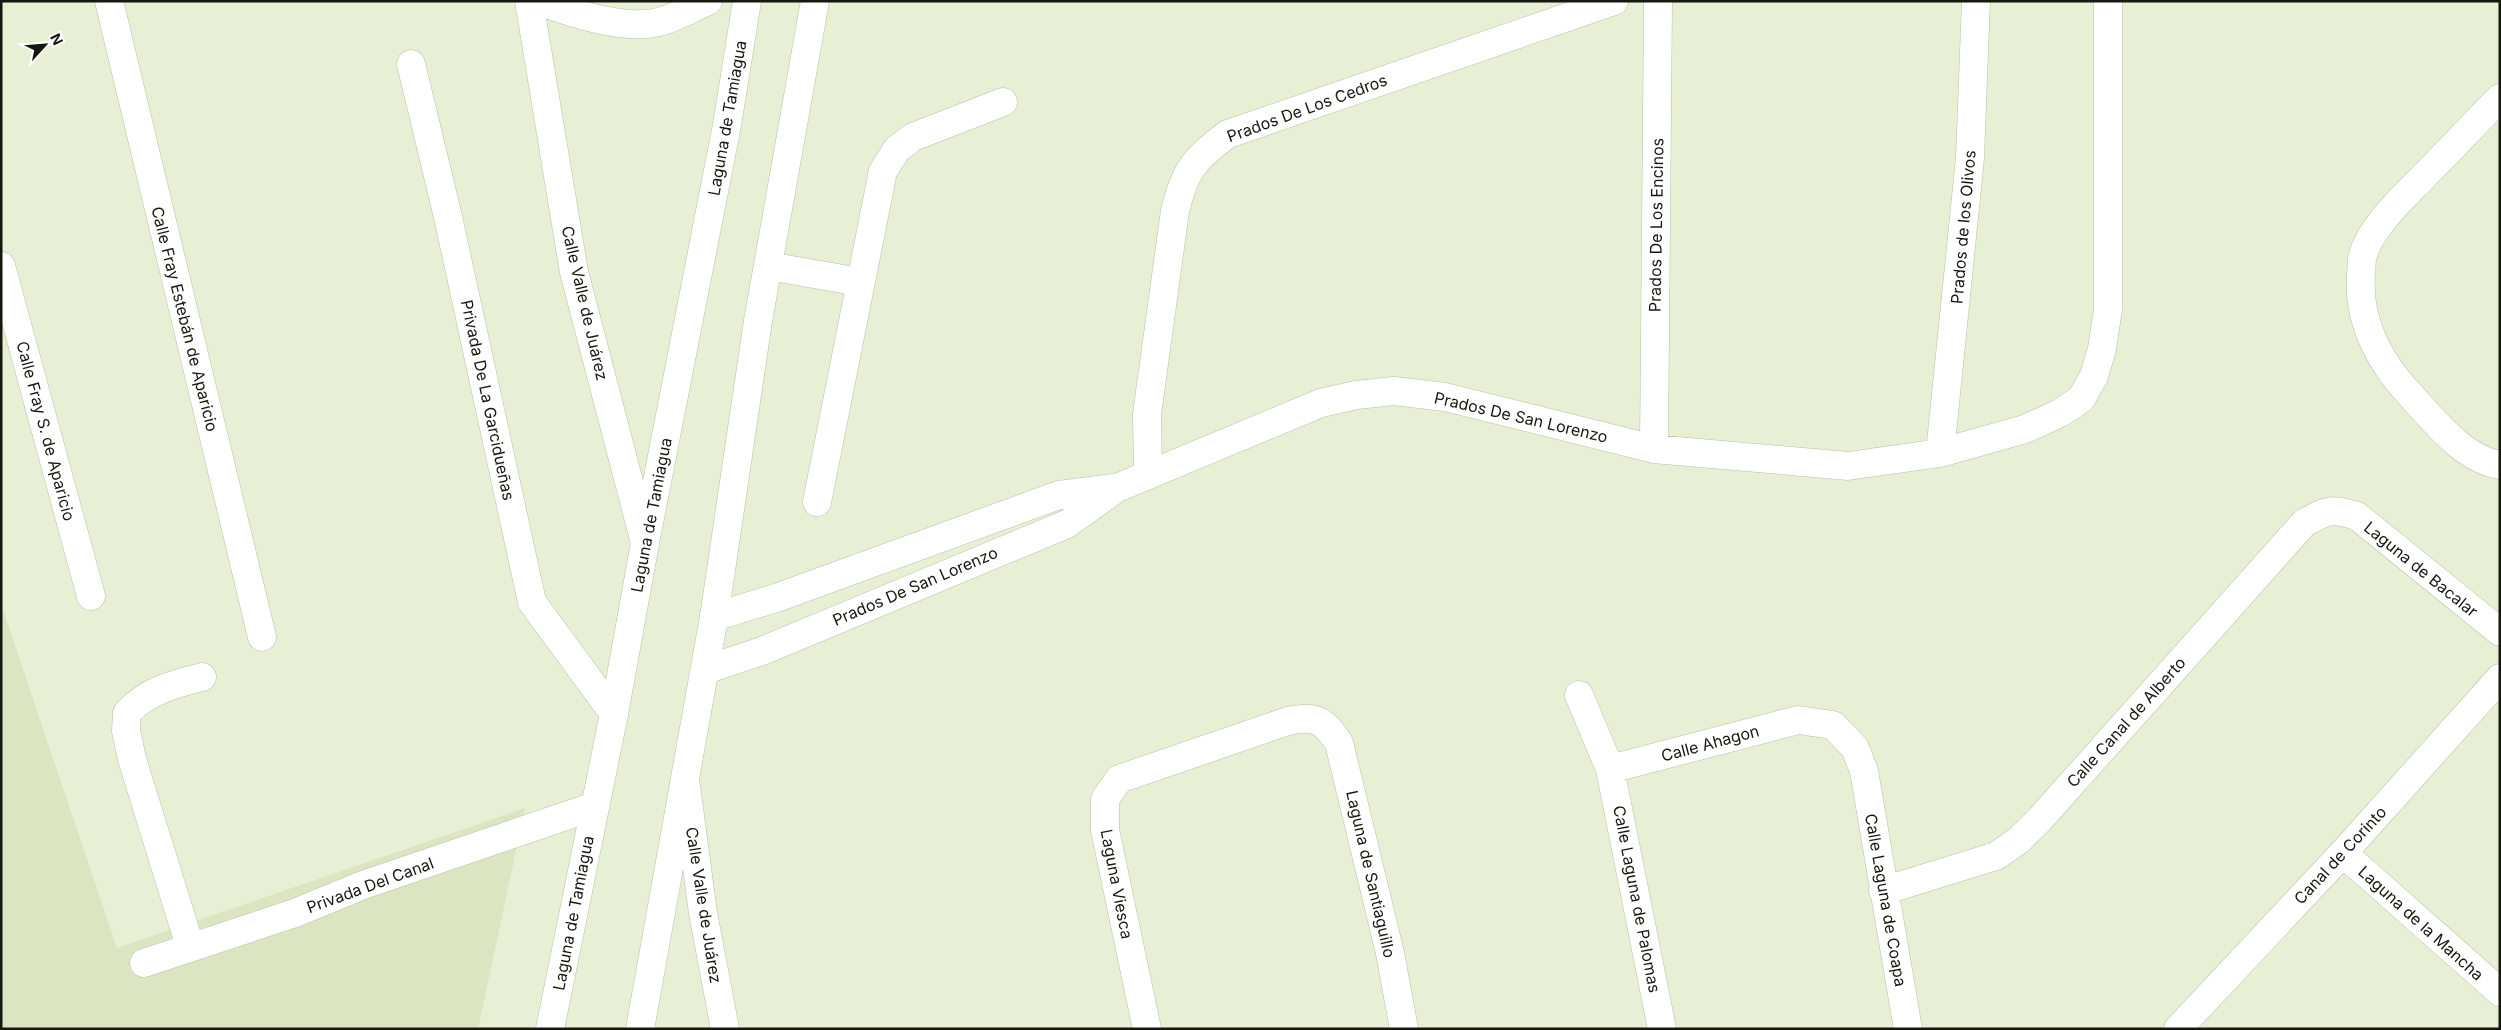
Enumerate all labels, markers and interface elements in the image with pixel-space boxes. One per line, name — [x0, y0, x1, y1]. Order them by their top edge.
north arrow — [20, 20, 70, 70]
text: N — [47, 31, 67, 48]
street label: Laguna de Tamiagua — [704, 39, 750, 197]
street label: Prados De Los Cedros — [1224, 70, 1390, 146]
street label: Prados De Los Encinos — [1644, 138, 1668, 312]
street label: Prados de los Olivos — [1946, 149, 1980, 305]
street label: Calle Fray Estebán de Aparicio — [147, 204, 223, 434]
street label: Calle Valle de Juárez — [557, 224, 613, 382]
street label: Privada De La Garcidueñas — [457, 298, 519, 502]
street label: Calle Fray S. de Aparicio — [12, 339, 80, 523]
street label: Prados De San Lorenzo — [1432, 387, 1610, 447]
street label: Laguna de Tamiagua — [626, 436, 676, 594]
street label: Laguna de Bacalar — [2360, 517, 2482, 621]
street label: Prados De San Lorenzo — [829, 542, 1001, 630]
street label: Calle Canal de Alberto — [2062, 653, 2190, 791]
street label: Calle Ahagon — [1659, 720, 1761, 766]
street label: Laguna de Santiaguillo — [1342, 788, 1400, 960]
street label: Canal de Corinto — [2289, 802, 2391, 908]
street label: Calle Laguna de Palomas — [1609, 804, 1665, 994]
street label: Calle Laguna de Coapa — [1861, 812, 1911, 988]
street label: Calle Valle de Juárez — [682, 825, 726, 985]
street label: Laguna Viesca — [1097, 828, 1137, 940]
street label: Laguna de Tamiagua — [548, 834, 598, 992]
street label: Privada Del Canal — [304, 853, 436, 917]
street label: Laguna de la Mancha — [2354, 861, 2488, 985]

